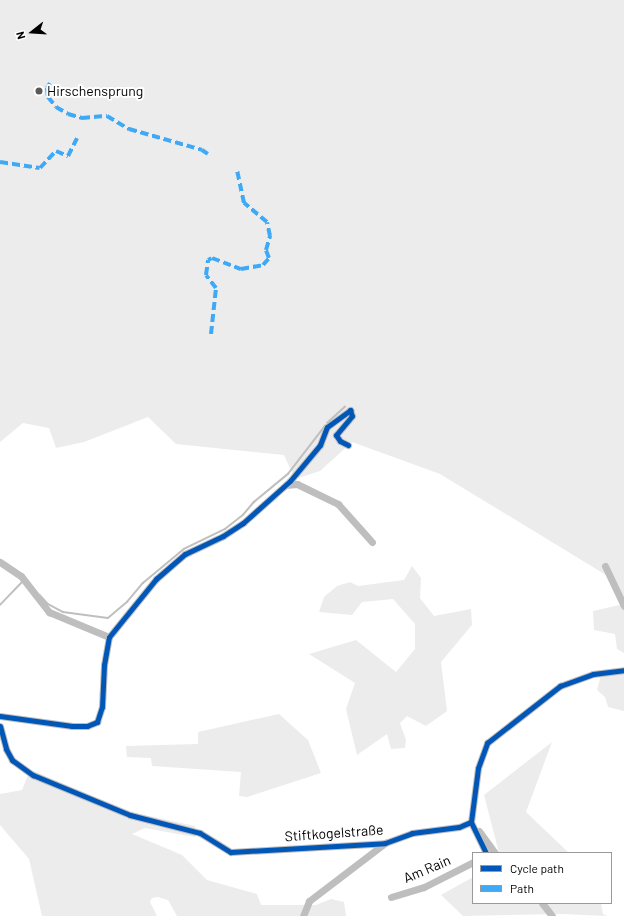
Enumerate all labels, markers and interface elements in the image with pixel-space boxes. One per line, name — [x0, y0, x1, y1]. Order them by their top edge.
north arrow — [12, 12, 52, 52]
text: N — [13, 30, 27, 41]
place label: Hirschensprung — [47, 83, 143, 99]
marker: Hirschensprung — [34, 86, 44, 96]
street label: Stiftkogelstraße — [284, 821, 384, 845]
street label: Am Rain — [401, 852, 453, 886]
legend — [472, 852, 612, 904]
text: Cycle path — [510, 861, 564, 875]
text: Path — [510, 881, 534, 895]

